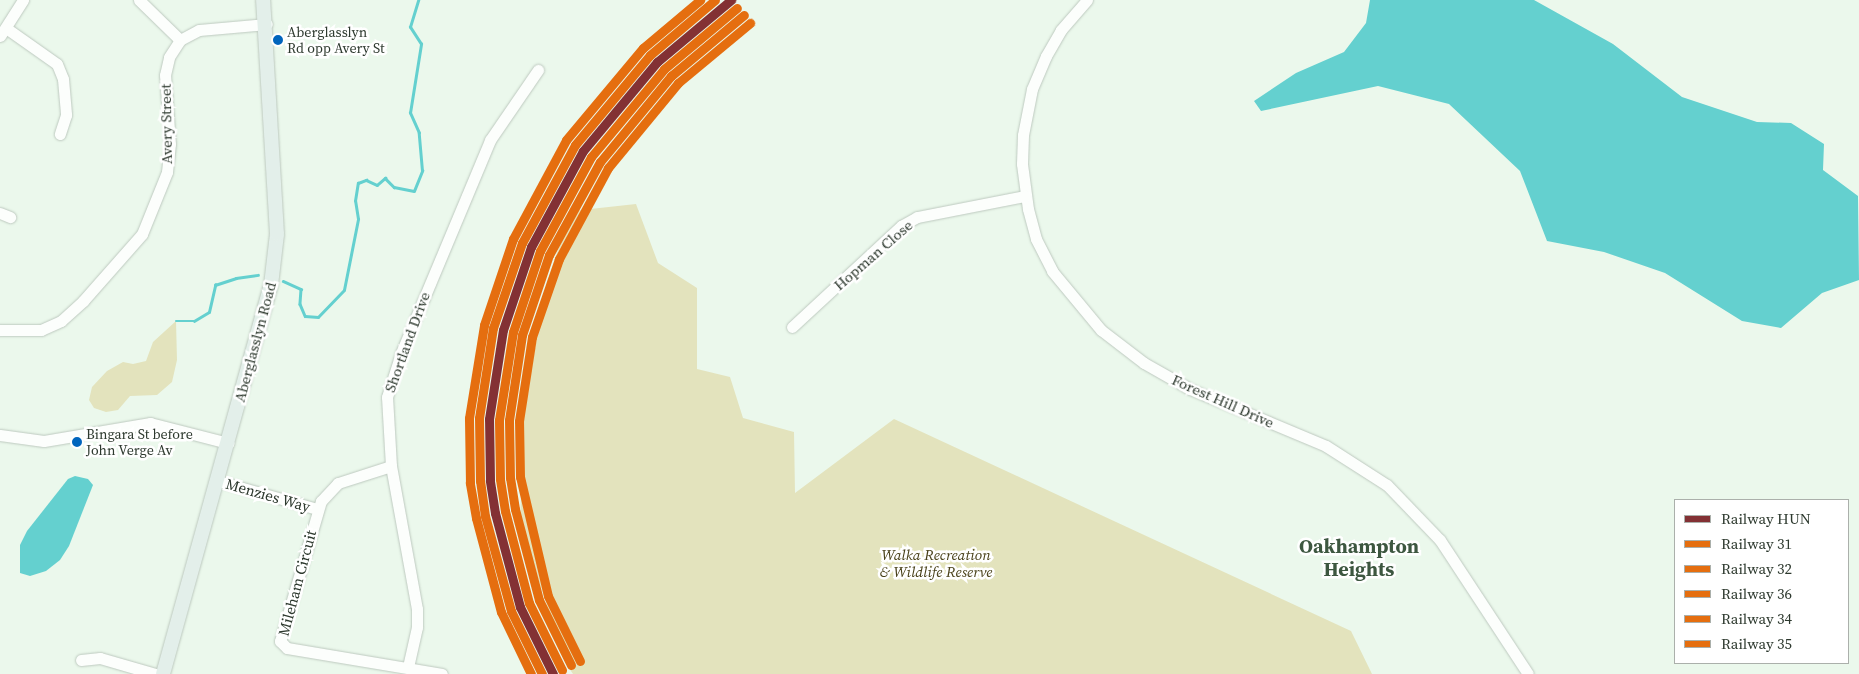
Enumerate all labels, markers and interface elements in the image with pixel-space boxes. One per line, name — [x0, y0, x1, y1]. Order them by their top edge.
place label: Aberglasslyn Rd opp Avery St — [287, 24, 385, 56]
marker: Aberglasslyn Rd opp Avery St — [273, 35, 283, 45]
street label: Avery Street — [156, 84, 176, 164]
street label: Hopman Close — [830, 216, 916, 294]
street label: Aberglasslyn Road — [230, 280, 280, 404]
street label: Shortland Drive — [381, 289, 433, 395]
street label: Forest Hill Drive — [1169, 370, 1277, 432]
place label: Bingara St before John Verge Av — [86, 426, 193, 458]
marker: Bingara St before John Verge Av — [72, 437, 82, 447]
street label: Menzies Way — [223, 474, 313, 516]
legend — [1674, 499, 1849, 664]
text: Railway HUN — [1721, 508, 1811, 529]
street label: Mileham Circuit — [274, 528, 320, 638]
text: Railway 31 — [1721, 533, 1792, 554]
district label: Oakhampton Heights — [1299, 534, 1419, 581]
park label: Walka Recreation & Wildlife Reserve — [880, 545, 992, 580]
text: Railway 32 — [1721, 558, 1792, 579]
text: Railway 36 — [1721, 583, 1792, 604]
text: Railway 34 — [1721, 608, 1792, 629]
text: Railway 35 — [1721, 633, 1792, 654]

